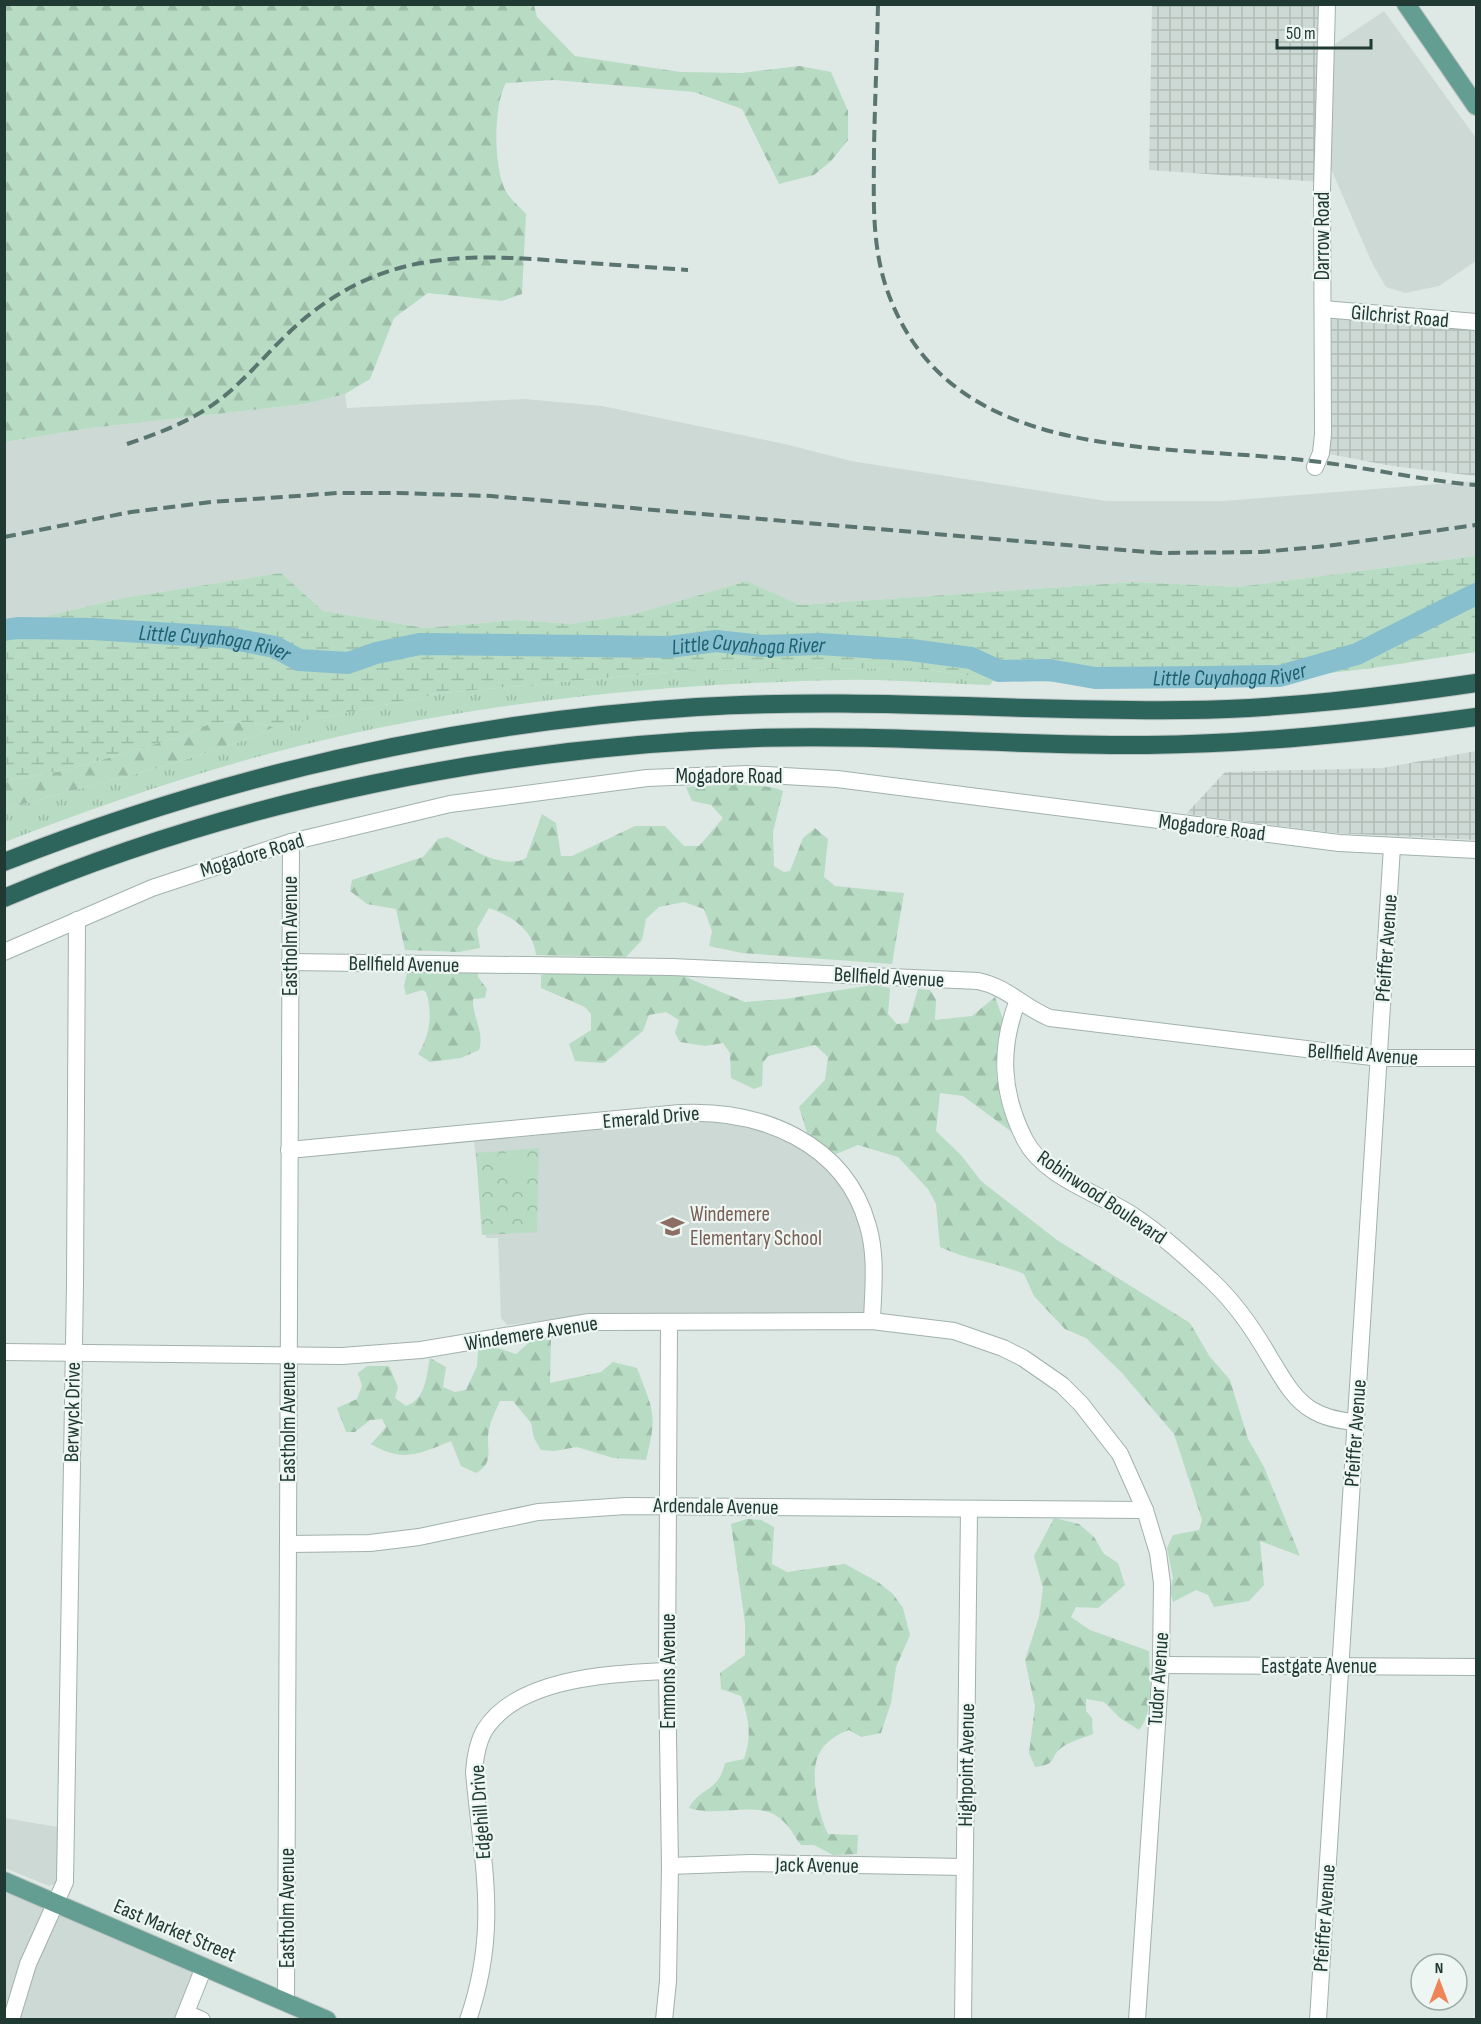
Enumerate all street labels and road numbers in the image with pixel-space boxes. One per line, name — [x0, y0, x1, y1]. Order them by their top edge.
street label: Darrow Road — [1310, 192, 1335, 280]
street label: Gilchrist Road — [1350, 300, 1450, 333]
street label: Mogadore Road — [675, 764, 783, 789]
street label: Mogadore Road — [1157, 809, 1267, 846]
street label: Mogadore Road — [197, 828, 307, 883]
street label: Eastholm Avenue — [278, 876, 303, 996]
street label: Pfeiffer Avenue — [1370, 893, 1403, 1003]
street label: Bellfield Avenue — [348, 951, 459, 978]
street label: Bellfield Avenue — [833, 962, 945, 993]
street label: Bellfield Avenue — [1307, 1038, 1419, 1071]
street label: Emerald Drive — [602, 1101, 700, 1134]
street label: Robinwood Boulevard — [1032, 1145, 1171, 1250]
street label: Windemere Avenue — [463, 1311, 599, 1356]
street label: Berwyck Drive — [59, 1362, 86, 1462]
street label: Eastholm Avenue — [276, 1362, 301, 1482]
street label: Pfeiffer Avenue — [1339, 1378, 1372, 1488]
street label: Ardendale Avenue — [652, 1493, 779, 1520]
street label: Emmons Avenue — [656, 1613, 681, 1729]
street label: Tudor Avenue — [1143, 1631, 1174, 1727]
street label: Eastgate Avenue — [1261, 1654, 1377, 1679]
street label: Highpoint Avenue — [953, 1703, 980, 1827]
street label: Edgehill Drive — [465, 1764, 496, 1860]
street label: Eastholm Avenue — [275, 1848, 300, 1968]
street label: Jack Avenue — [774, 1852, 859, 1879]
street label: Pfeiffer Avenue — [1308, 1863, 1341, 1973]
street label: East Market Street — [110, 1893, 240, 1967]

